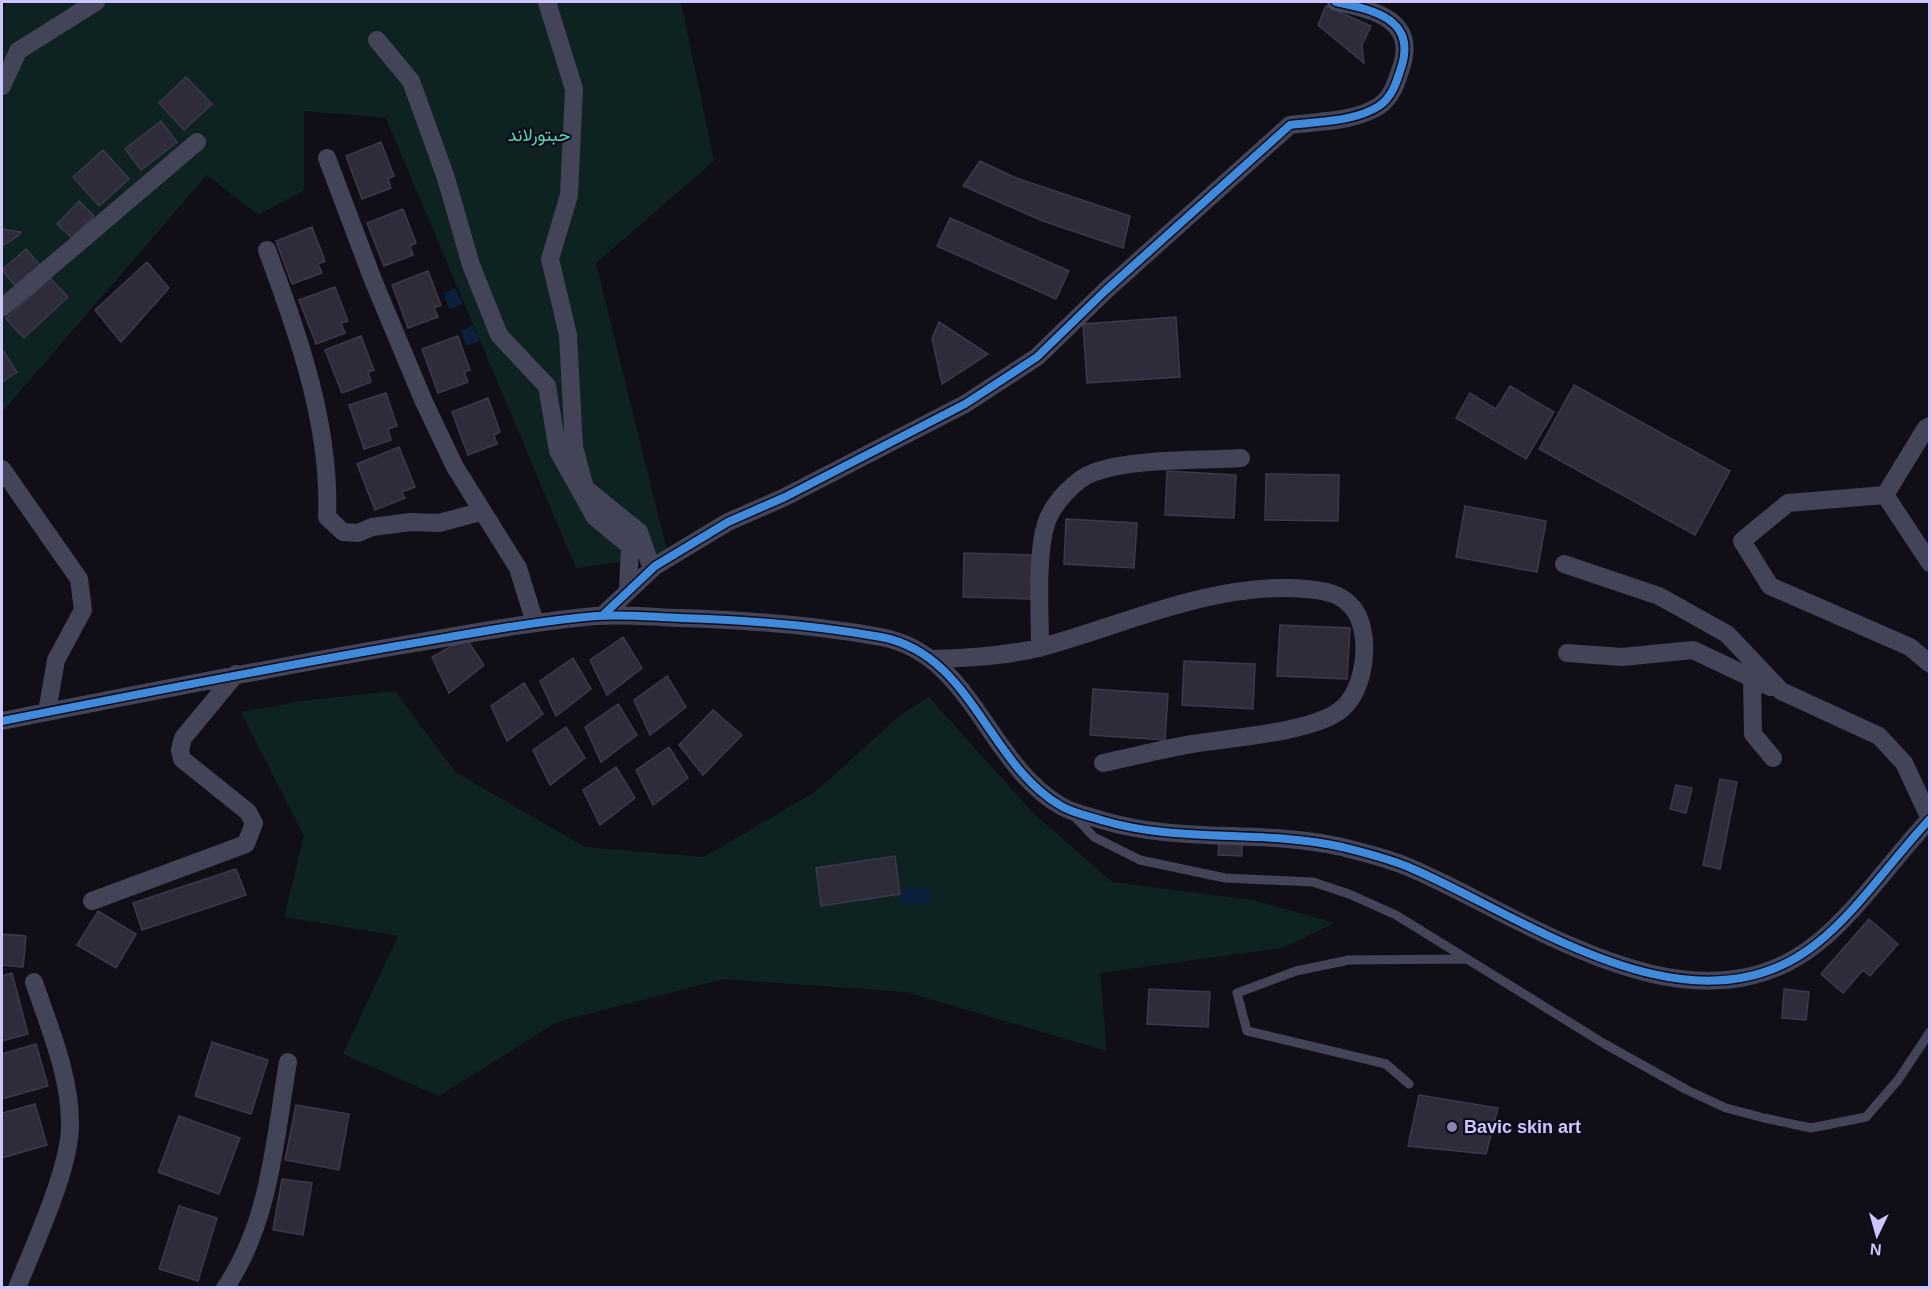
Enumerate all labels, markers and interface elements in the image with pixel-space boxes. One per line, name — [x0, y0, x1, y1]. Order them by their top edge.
park label: حبتورلاند — [508, 125, 570, 146]
place label: Bavic skin art — [1464, 1117, 1581, 1137]
marker: Bavic skin art — [1445, 1120, 1459, 1134]
north arrow — [1847, 1205, 1907, 1265]
text: N — [1869, 1240, 1882, 1258]

